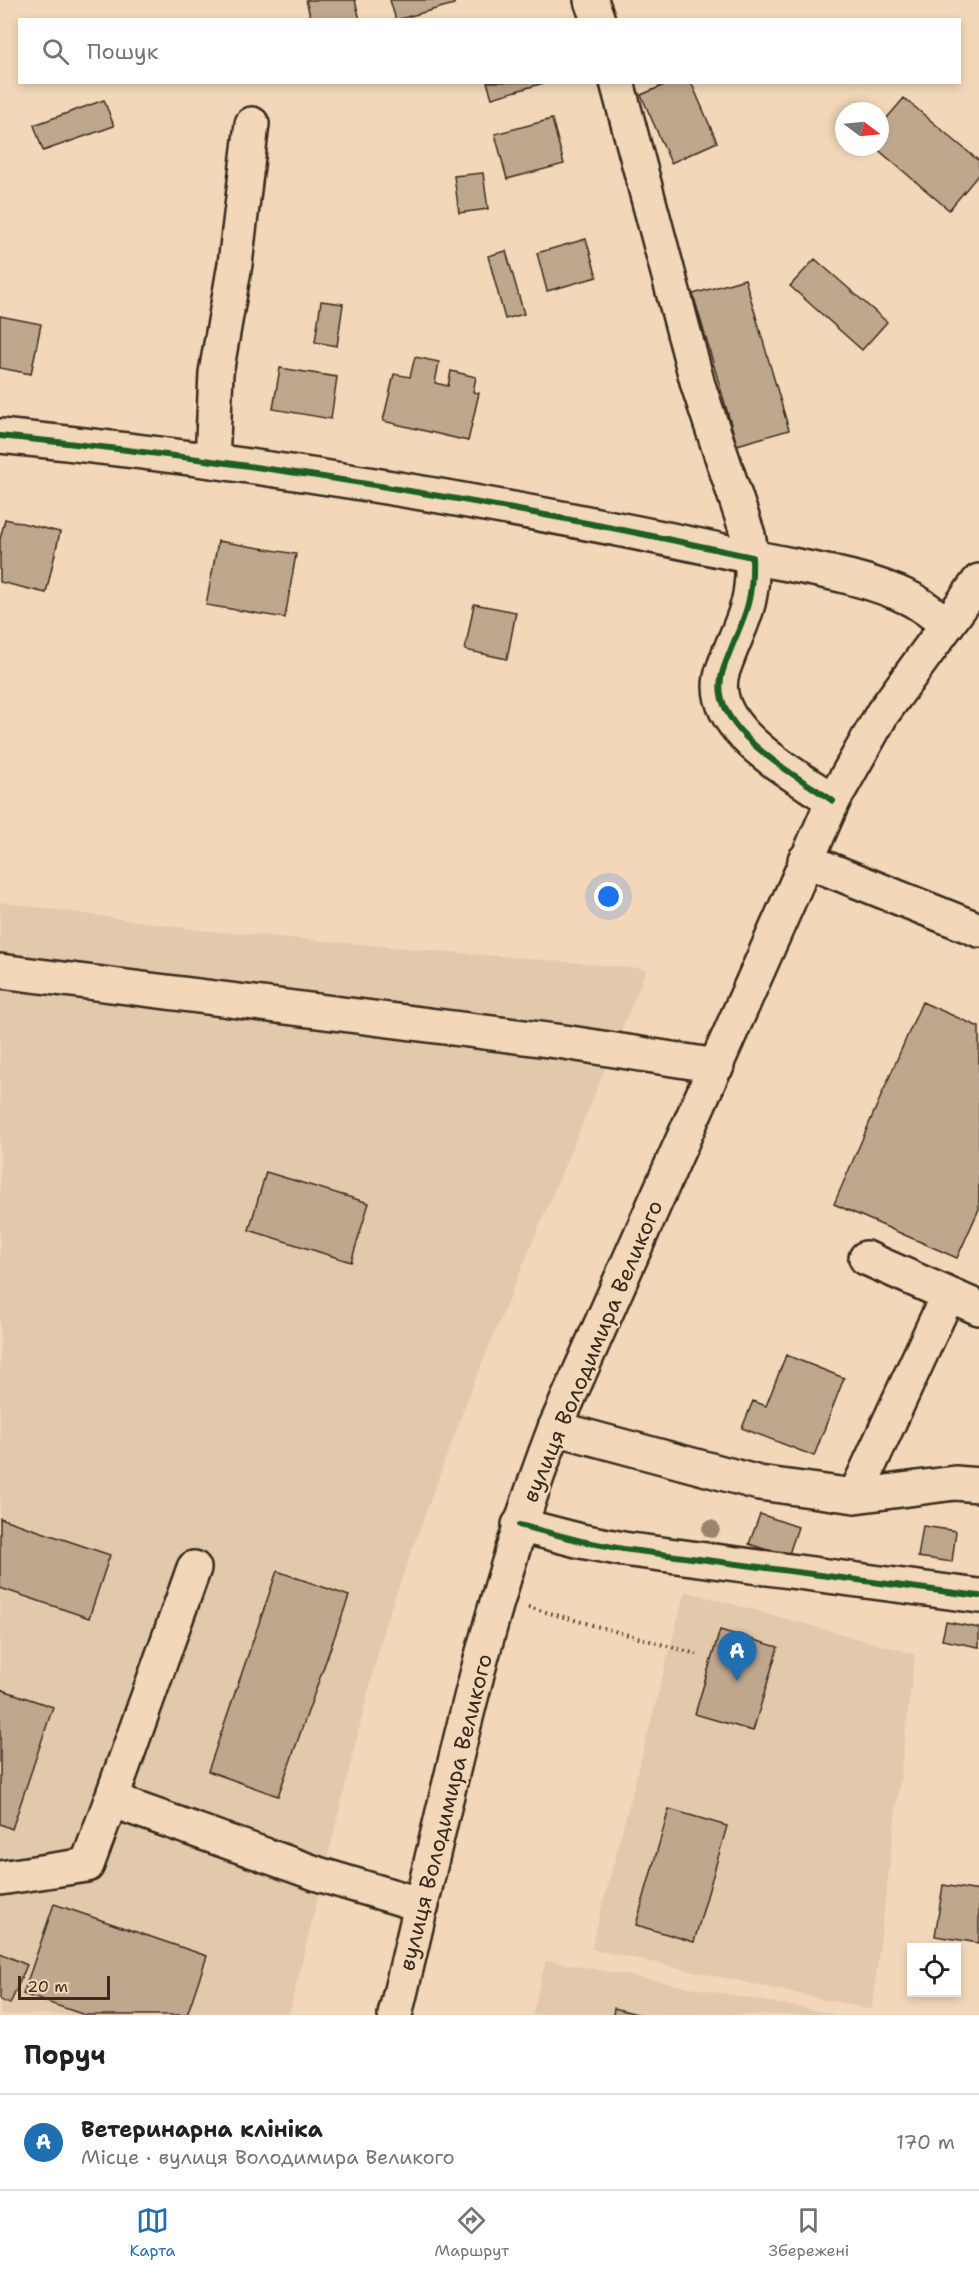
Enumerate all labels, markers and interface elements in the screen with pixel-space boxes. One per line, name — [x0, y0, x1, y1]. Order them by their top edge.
search box — [18, 18, 961, 84]
icon: search — [39, 35, 72, 68]
text: Пошук — [87, 37, 158, 66]
north arrow — [835, 102, 889, 156]
your location — [594, 882, 623, 911]
street label: вулиця Володимира Великого — [515, 1196, 669, 1507]
pin: A — [718, 1632, 756, 1681]
street label: вулиця Володимира Великого — [392, 1651, 499, 1974]
map controls — [907, 1943, 961, 1997]
button: locate — [907, 1943, 961, 1997]
scale bar — [18, 1973, 110, 2000]
text: 20 m — [27, 1976, 68, 1997]
text: Поруч — [24, 2037, 106, 2072]
text: Ветеринарна клініка — [81, 2115, 323, 2144]
text: A — [36, 2129, 51, 2155]
text: 170 m — [896, 2129, 955, 2155]
text: Місце · вулиця Володимира Великого — [81, 2144, 455, 2170]
tab: Карта — [130, 2204, 175, 2261]
tab: Маршрут — [435, 2204, 509, 2261]
tab: Збережені — [768, 2204, 849, 2261]

